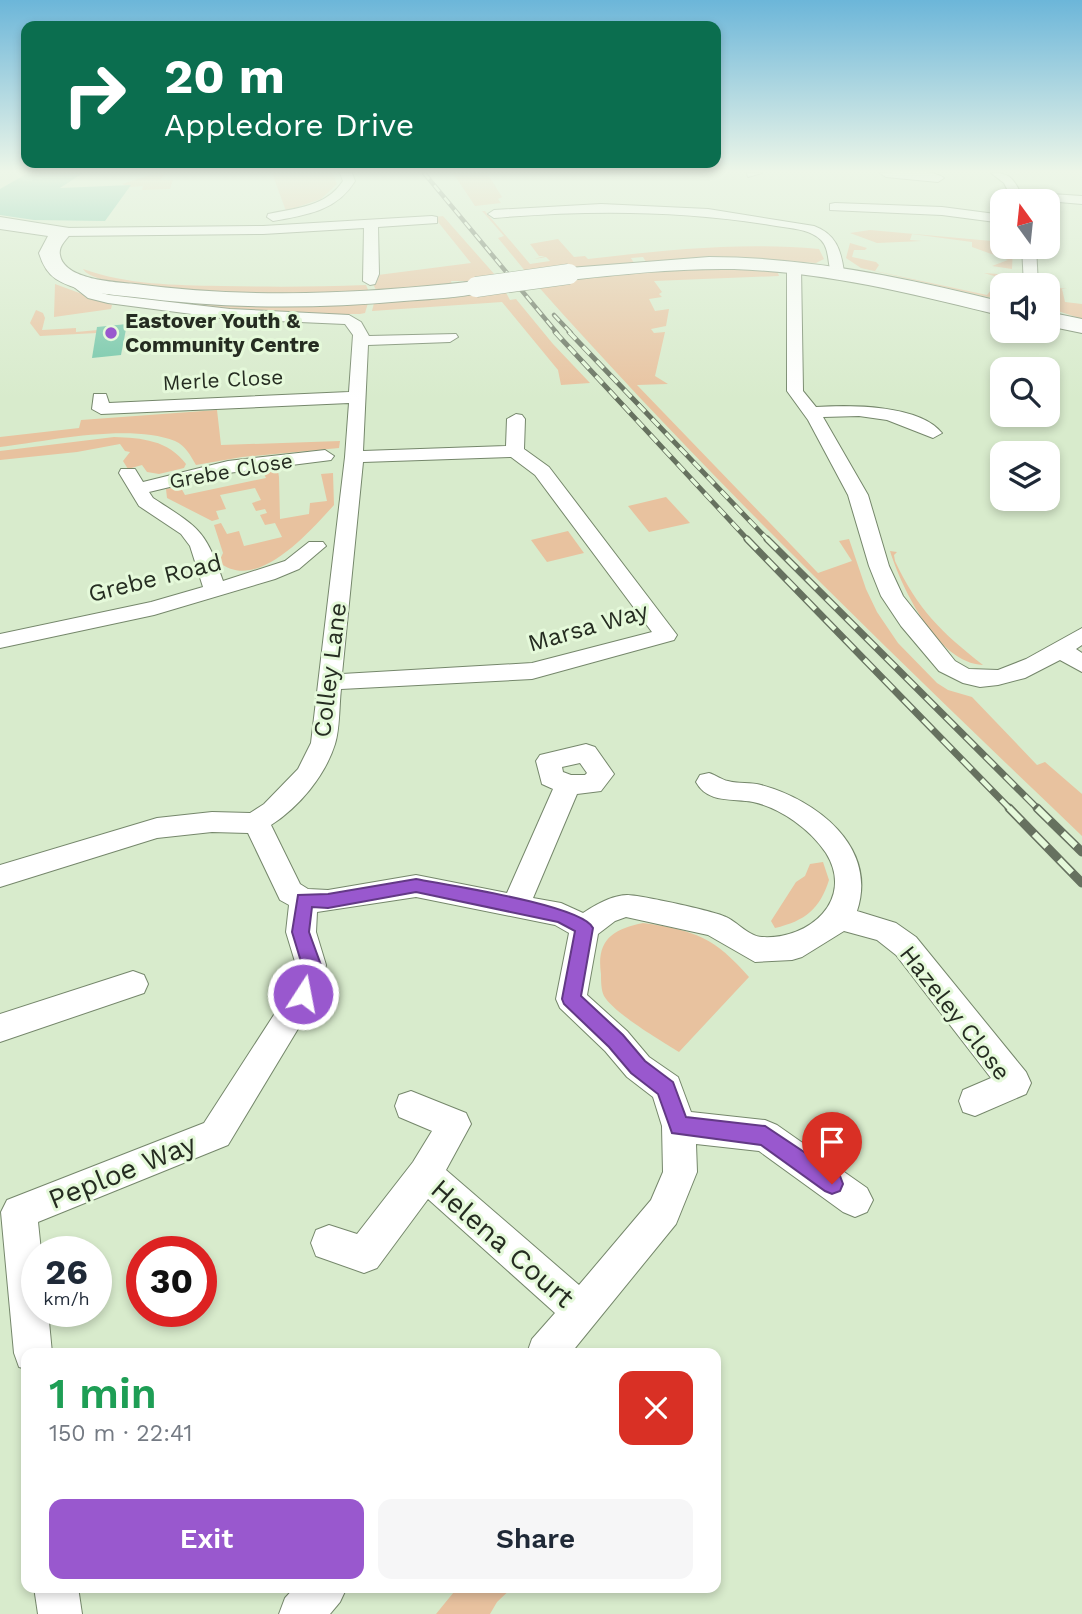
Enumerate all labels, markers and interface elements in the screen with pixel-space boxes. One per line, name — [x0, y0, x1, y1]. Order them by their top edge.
text: 20 m — [164, 47, 285, 105]
icon: right — [49, 49, 140, 140]
text: Appledore Drive — [164, 106, 414, 144]
north arrow — [990, 189, 1060, 259]
map controls — [990, 189, 1060, 511]
button: sound — [990, 273, 1060, 343]
place label: Eastover Youth & Community Centre — [125, 308, 320, 357]
marker: Eastover Youth & Community Centre — [103, 325, 119, 341]
button: search — [990, 357, 1060, 427]
street label: Merle Close — [162, 364, 284, 395]
button: layers — [990, 441, 1060, 511]
street label: Grebe Close — [167, 447, 294, 494]
street label: Grebe Road — [85, 548, 225, 608]
street label: Marsa Way — [525, 596, 652, 658]
street label: Colley Lane — [308, 601, 352, 739]
street label: Hazeley Close — [894, 940, 1016, 1086]
position arrow — [266, 957, 340, 1031]
pin — [802, 1112, 862, 1184]
icon: arrive — [813, 1123, 851, 1161]
street label: Peploe Way — [44, 1127, 201, 1216]
street label: Helena Court — [424, 1172, 581, 1315]
speed limit sign: 30 — [126, 1236, 217, 1327]
text: 26 — [45, 1251, 88, 1293]
text: km/h — [43, 1288, 90, 1309]
text: 1 min — [49, 1369, 157, 1418]
button: close — [619, 1371, 693, 1445]
text: 150 m · 22:41 — [49, 1420, 193, 1447]
button: Exit — [49, 1499, 364, 1579]
button: Share — [378, 1499, 693, 1579]

